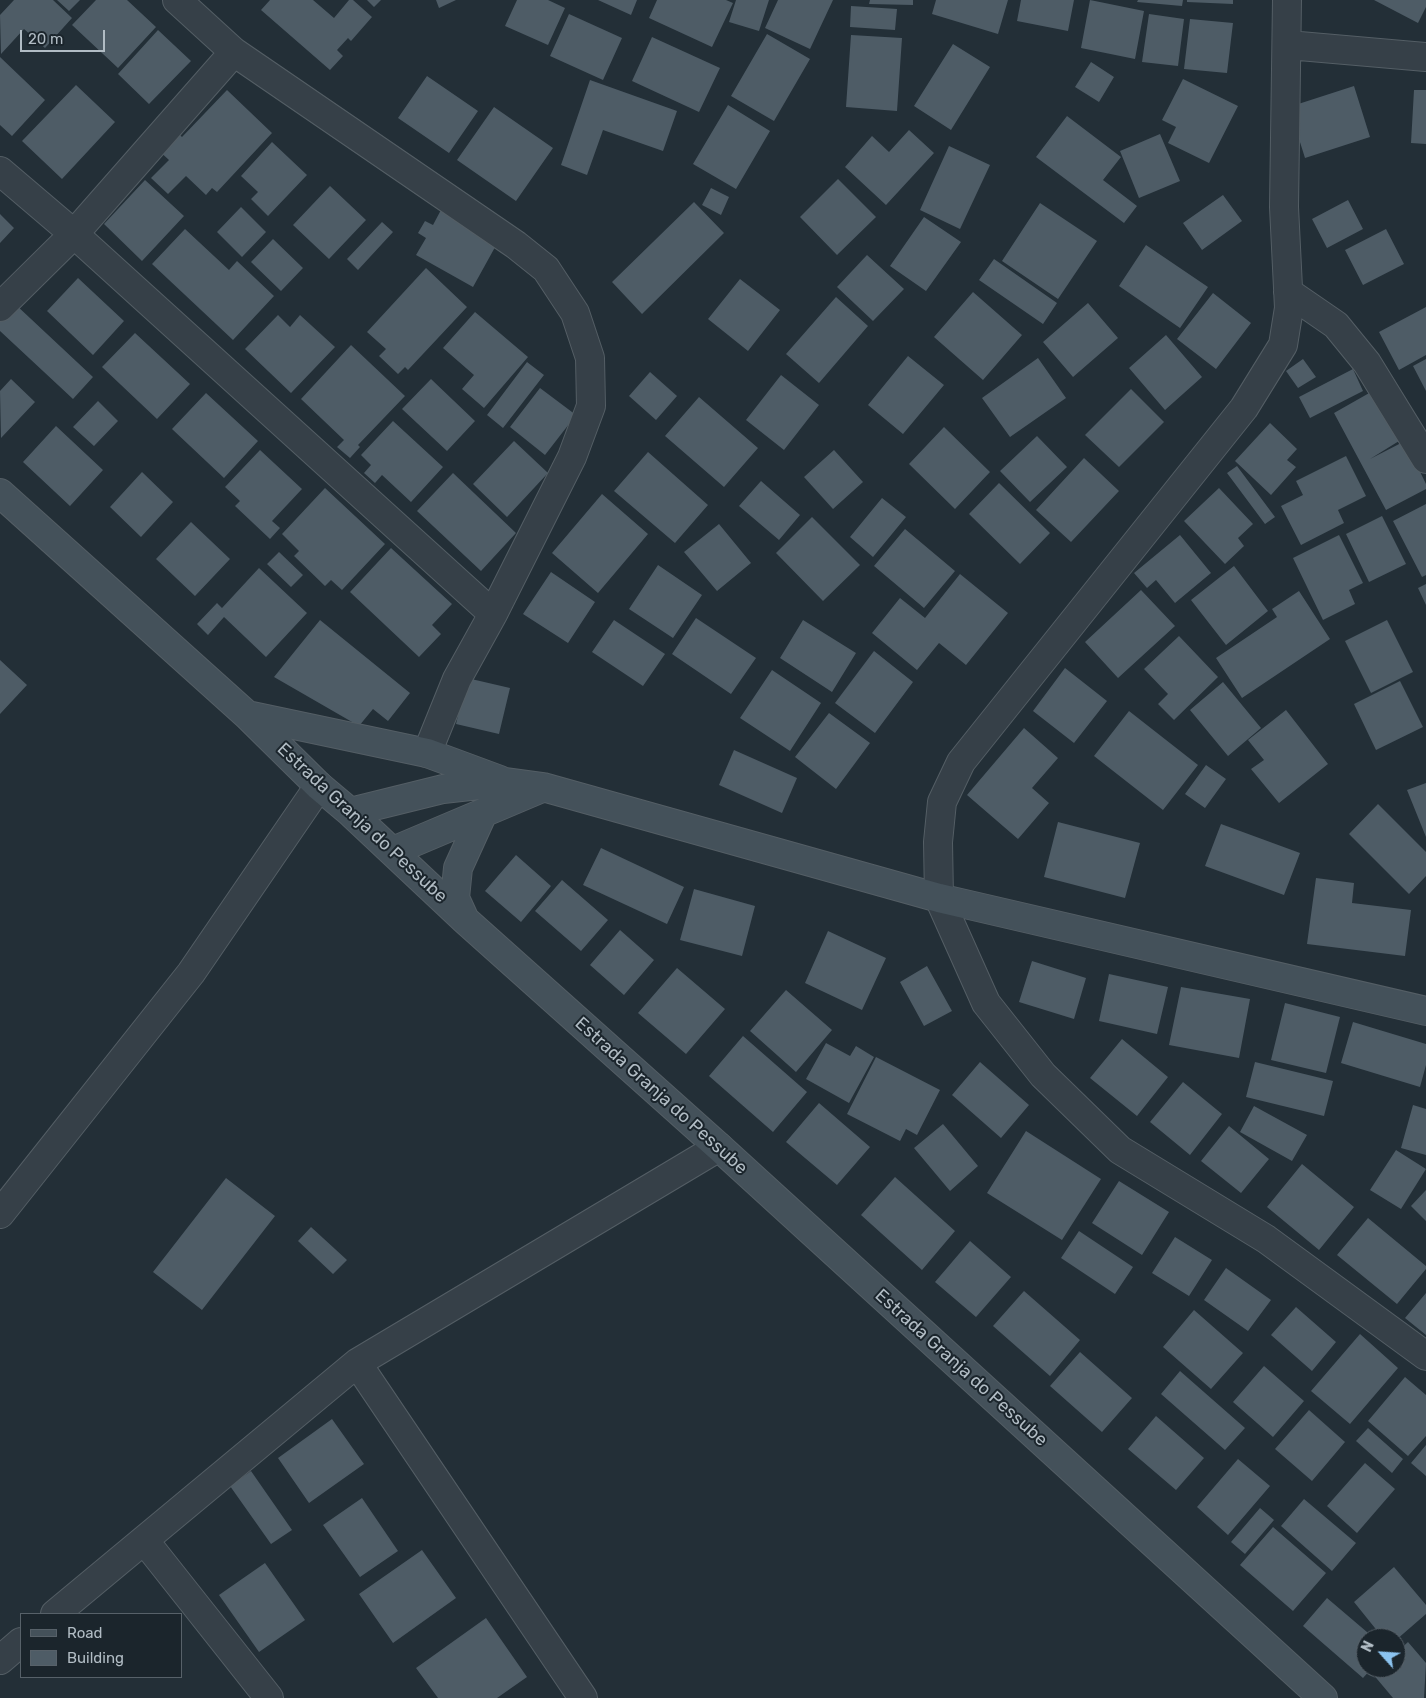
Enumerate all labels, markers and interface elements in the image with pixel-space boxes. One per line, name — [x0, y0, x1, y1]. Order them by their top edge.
scale bar — [22, 20, 108, 52]
text: 20 m — [28, 30, 63, 48]
street label: Estrada Granja do Pessube — [273, 739, 451, 907]
street label: Estrada Granja do Pessube — [570, 1013, 752, 1179]
street label: Estrada Granja do Pessube — [870, 1285, 1052, 1451]
legend — [20, 1613, 182, 1678]
text: Road — [67, 1624, 103, 1642]
north arrow — [1356, 1628, 1406, 1678]
text: N — [1358, 1638, 1378, 1655]
text: Building — [67, 1649, 124, 1667]

